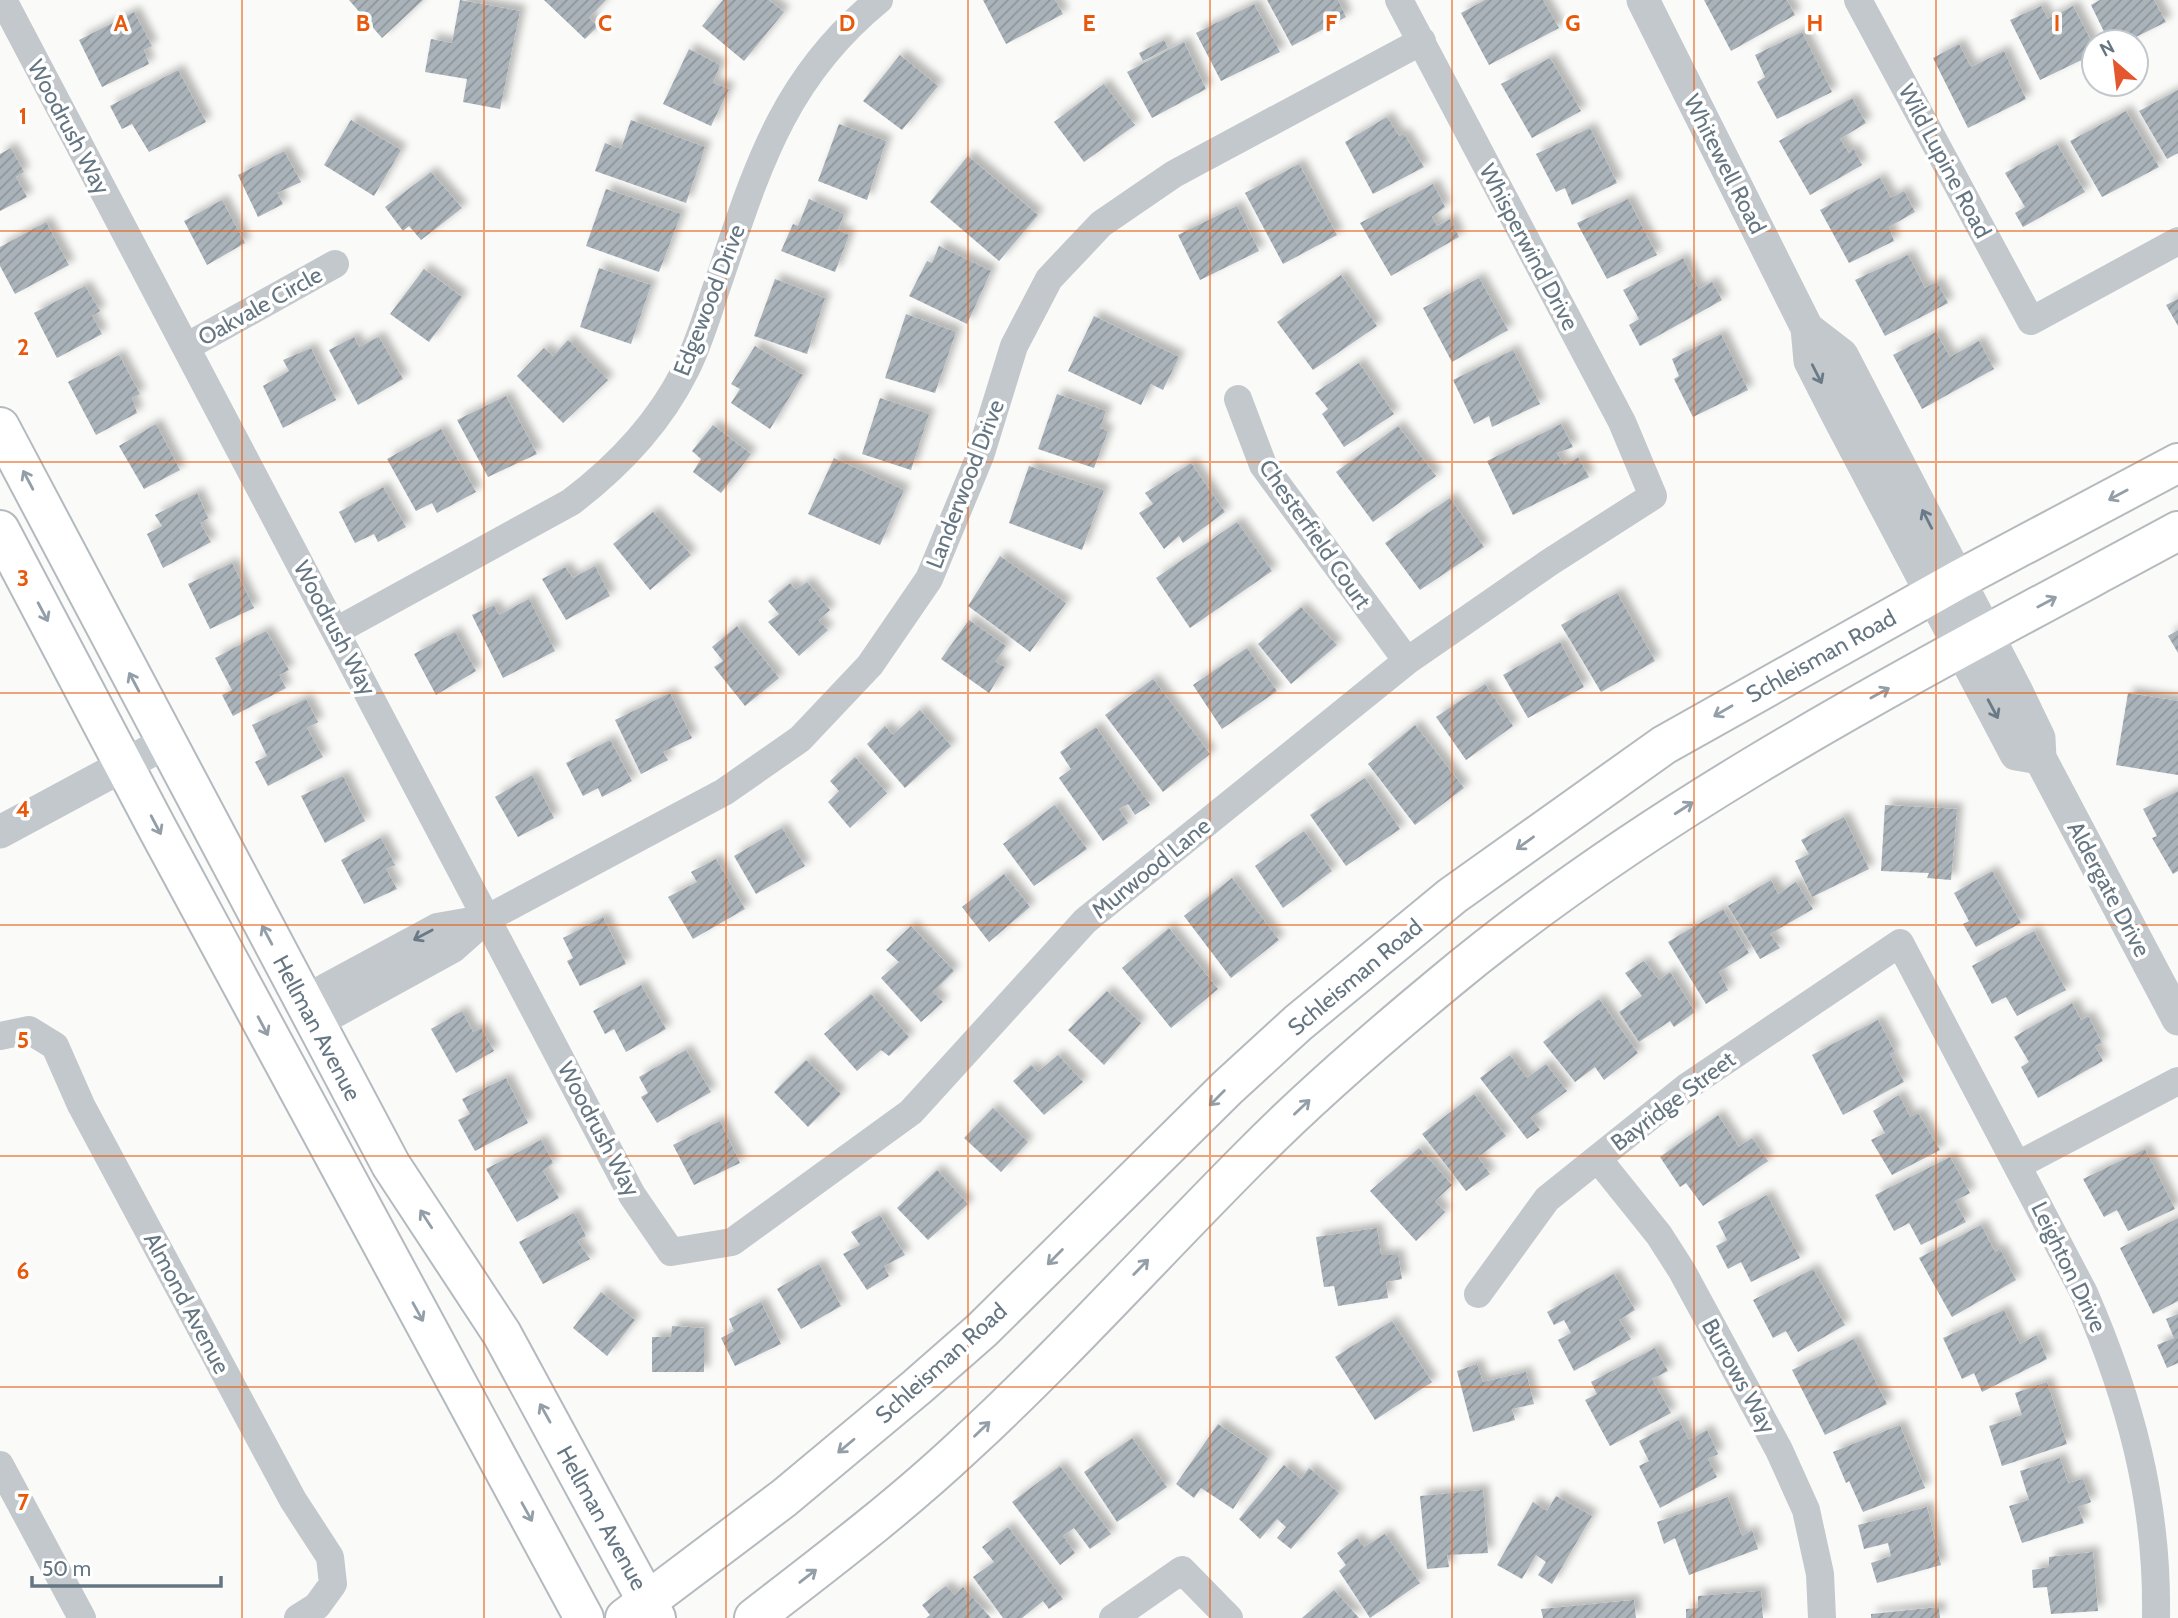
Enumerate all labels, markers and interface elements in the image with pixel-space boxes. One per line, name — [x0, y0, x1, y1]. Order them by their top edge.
text: A — [114, 9, 129, 37]
text: B — [356, 9, 370, 37]
text: C — [598, 9, 612, 37]
text: D — [839, 9, 855, 37]
text: E — [1082, 9, 1096, 37]
text: F — [1325, 9, 1337, 37]
text: G — [1565, 9, 1581, 37]
text: H — [1807, 9, 1823, 37]
text: I — [2054, 9, 2060, 37]
north arrow — [2080, 28, 2150, 98]
text: N — [2096, 35, 2119, 62]
street label: Woodrush Way — [22, 55, 116, 199]
street label: Wild Lupine Road — [1893, 79, 1997, 243]
street label: Whitewell Road — [1678, 90, 1772, 238]
text: 1 — [19, 102, 27, 130]
street label: Whisperwind Drive — [1473, 159, 1585, 335]
street label: Edgewood Drive — [667, 220, 751, 380]
street label: Oakvale Circle — [193, 260, 327, 352]
text: 2 — [17, 333, 29, 361]
one-way arrow — [1810, 363, 1824, 384]
street label: Landerwood Drive — [920, 395, 1010, 572]
street label: Chesterfield Court — [1253, 454, 1377, 614]
one-way arrow — [21, 471, 35, 491]
one-way arrow — [2108, 489, 2129, 502]
one-way arrow — [1919, 509, 1933, 530]
street label: Woodrush Way — [288, 556, 382, 700]
text: 3 — [17, 564, 29, 592]
one-way arrow — [2036, 595, 2057, 608]
one-way arrow — [37, 601, 50, 622]
street label: Schleisman Road — [1741, 603, 1901, 709]
one-way arrow — [127, 672, 141, 693]
one-way arrow — [1869, 686, 1890, 699]
one-way arrow — [1986, 699, 2000, 719]
one-way arrow — [1713, 704, 1733, 718]
text: 4 — [16, 795, 30, 823]
one-way arrow — [1674, 801, 1694, 815]
street label: Murwood Lane — [1086, 811, 1216, 924]
one-way arrow — [149, 815, 163, 835]
street label: Aldergate Drive — [2062, 816, 2157, 962]
one-way arrow — [1516, 836, 1534, 851]
street label: Schleisman Road — [1282, 913, 1428, 1041]
one-way arrow — [260, 925, 273, 946]
one-way arrow — [413, 928, 433, 942]
street label: Hellman Avenue — [267, 950, 367, 1106]
one-way arrow — [257, 1015, 271, 1036]
text: 5 — [17, 1026, 29, 1054]
street label: Bayridge Street — [1605, 1045, 1741, 1157]
street label: Woodrush Way — [552, 1057, 646, 1201]
one-way arrow — [1209, 1089, 1226, 1106]
one-way arrow — [1293, 1098, 1310, 1115]
street label: Leighton Drive — [2025, 1197, 2113, 1337]
one-way arrow — [419, 1209, 433, 1229]
street label: Almond Avenue — [138, 1228, 236, 1379]
one-way arrow — [1047, 1249, 1064, 1266]
text: 6 — [17, 1257, 29, 1285]
one-way arrow — [1133, 1259, 1150, 1276]
street label: Schleisman Road — [870, 1297, 1012, 1429]
one-way arrow — [411, 1302, 425, 1322]
street label: Burrows Way — [1696, 1314, 1782, 1439]
one-way arrow — [538, 1403, 552, 1423]
one-way arrow — [973, 1421, 990, 1438]
one-way arrow — [838, 1439, 856, 1454]
street label: Hellman Avenue — [551, 1441, 653, 1595]
text: 7 — [17, 1488, 29, 1516]
one-way arrow — [520, 1502, 534, 1522]
scale bar — [32, 1544, 220, 1588]
text: 50 m — [42, 1556, 91, 1581]
one-way arrow — [798, 1569, 817, 1584]

